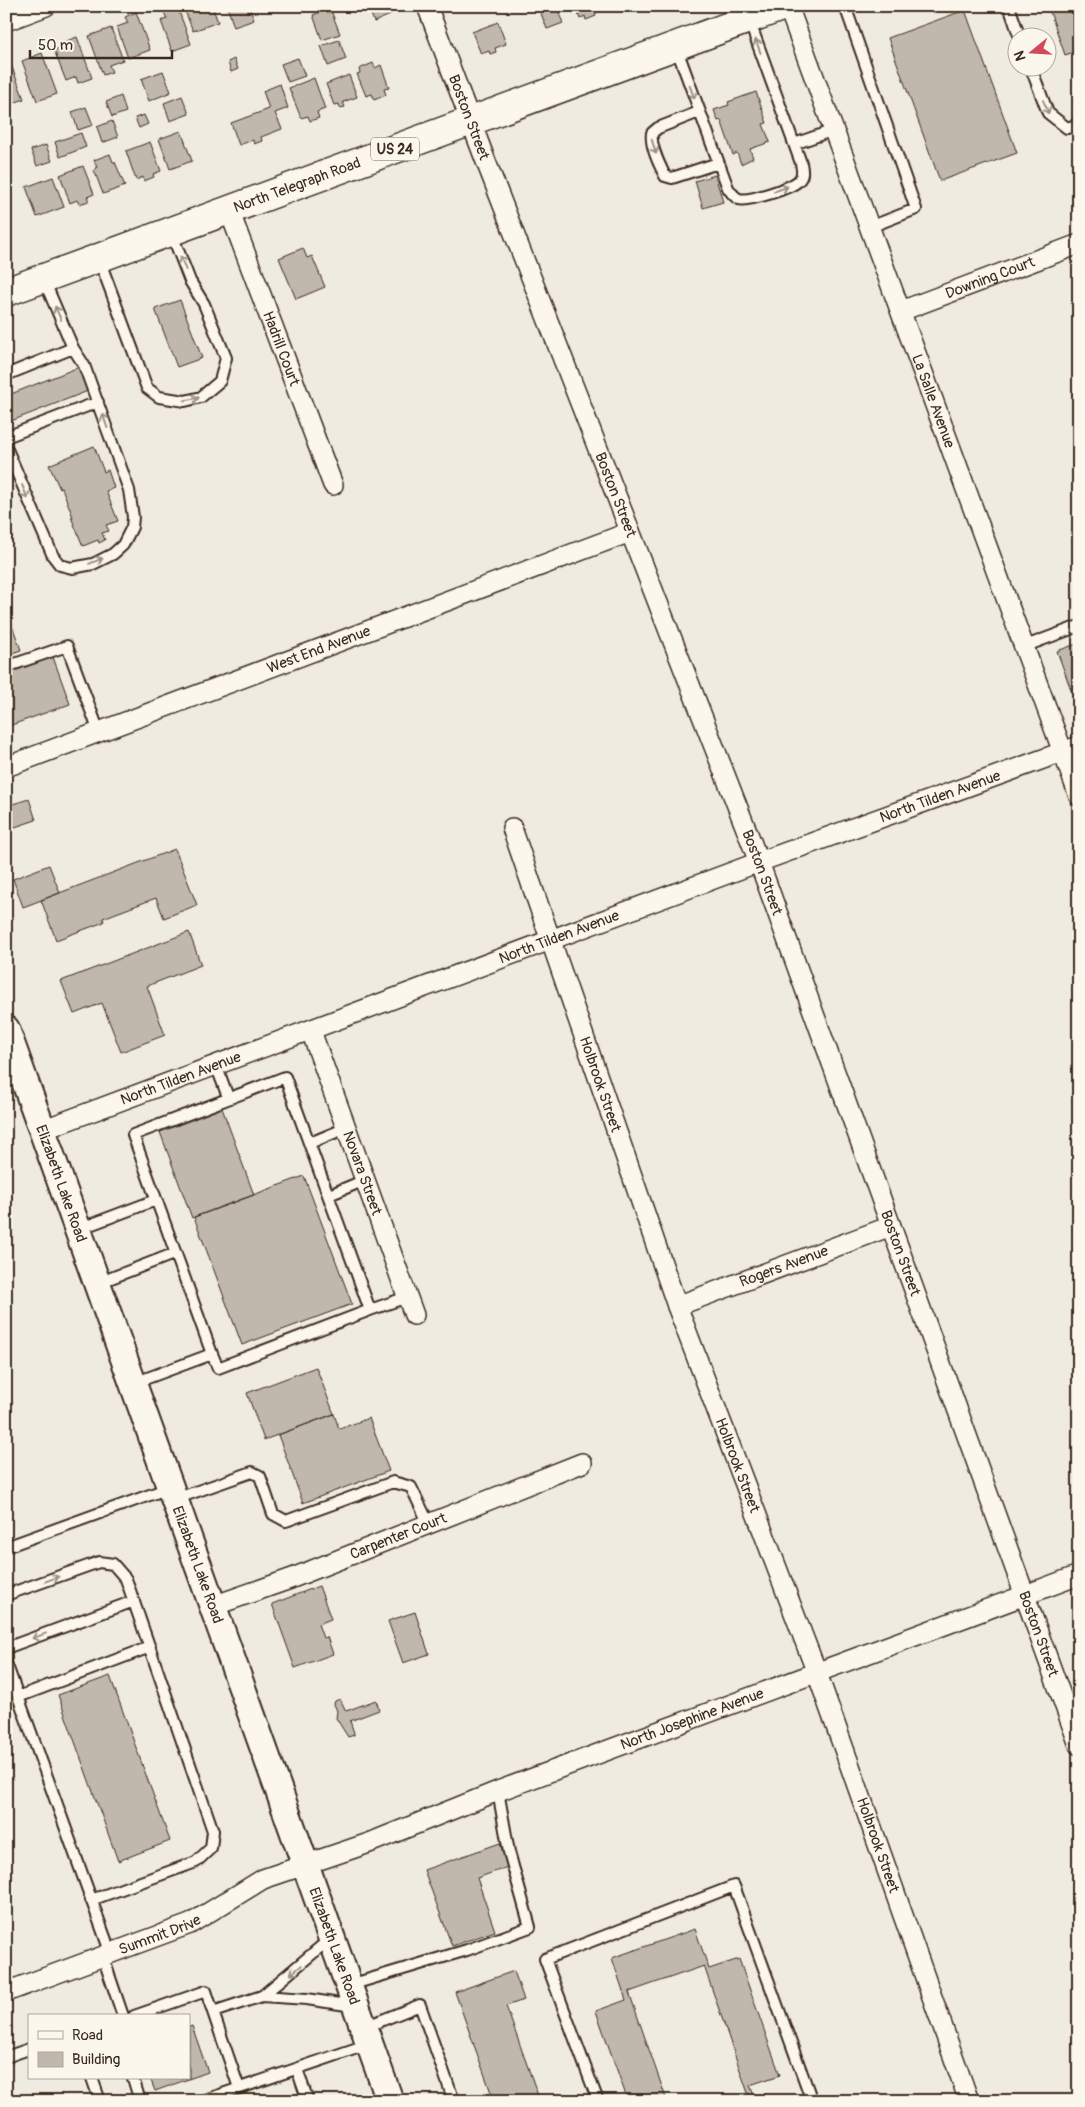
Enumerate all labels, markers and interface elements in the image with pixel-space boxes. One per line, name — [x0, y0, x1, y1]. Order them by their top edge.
scale bar — [30, 28, 172, 60]
north arrow — [1008, 28, 1058, 78]
text: 50 m — [38, 36, 73, 55]
one-way arrow — [753, 39, 762, 55]
text: N — [1011, 49, 1030, 63]
street label: Boston Street — [444, 72, 494, 164]
one-way arrow — [688, 84, 697, 99]
one-way arrow — [1042, 99, 1052, 114]
road number: US 24 — [371, 138, 419, 160]
one-way arrow — [649, 139, 659, 155]
street label: North Telegraph Road — [231, 153, 363, 218]
one-way arrow — [773, 184, 789, 193]
street label: Downing Court — [943, 252, 1038, 303]
one-way arrow — [178, 256, 188, 271]
one-way arrow — [53, 306, 63, 321]
street label: Hadrill Court — [258, 308, 304, 390]
street label: La Salle Avenue — [907, 352, 959, 451]
one-way arrow — [184, 393, 200, 403]
one-way arrow — [99, 414, 109, 430]
street label: Boston Street — [590, 450, 641, 541]
one-way arrow — [22, 484, 31, 499]
one-way arrow — [88, 556, 103, 566]
street label: West End Avenue — [264, 621, 374, 678]
street label: North Tilden Avenue — [877, 766, 1004, 827]
street label: Boston Street — [737, 827, 787, 919]
street label: North Tilden Avenue — [496, 906, 623, 968]
street label: Holbrook Street — [575, 1034, 626, 1136]
street label: North Tilden Avenue — [118, 1047, 244, 1110]
street label: Elizabeth Lake Road — [31, 1122, 91, 1245]
street label: Novara Street — [338, 1128, 386, 1219]
street label: Boston Street — [876, 1208, 925, 1299]
street label: Rogers Avenue — [737, 1241, 831, 1292]
street label: Holbrook Street — [711, 1415, 764, 1516]
street label: Elizabeth Lake Road — [168, 1504, 227, 1626]
street label: Carpenter Court — [347, 1508, 450, 1564]
one-way arrow — [44, 1574, 59, 1583]
street label: Boston Street — [1014, 1589, 1063, 1680]
one-way arrow — [31, 1632, 47, 1641]
street label: North Josephine Avenue — [618, 1684, 767, 1755]
street label: Holbrook Street — [852, 1795, 904, 1896]
street label: Elizabeth Lake Road — [304, 1885, 364, 2007]
street label: Summit Drive — [116, 1910, 205, 1960]
one-way arrow — [289, 1964, 302, 1976]
legend — [28, 2014, 190, 2080]
text: Road — [72, 2026, 103, 2045]
text: Building — [72, 2050, 120, 2069]

